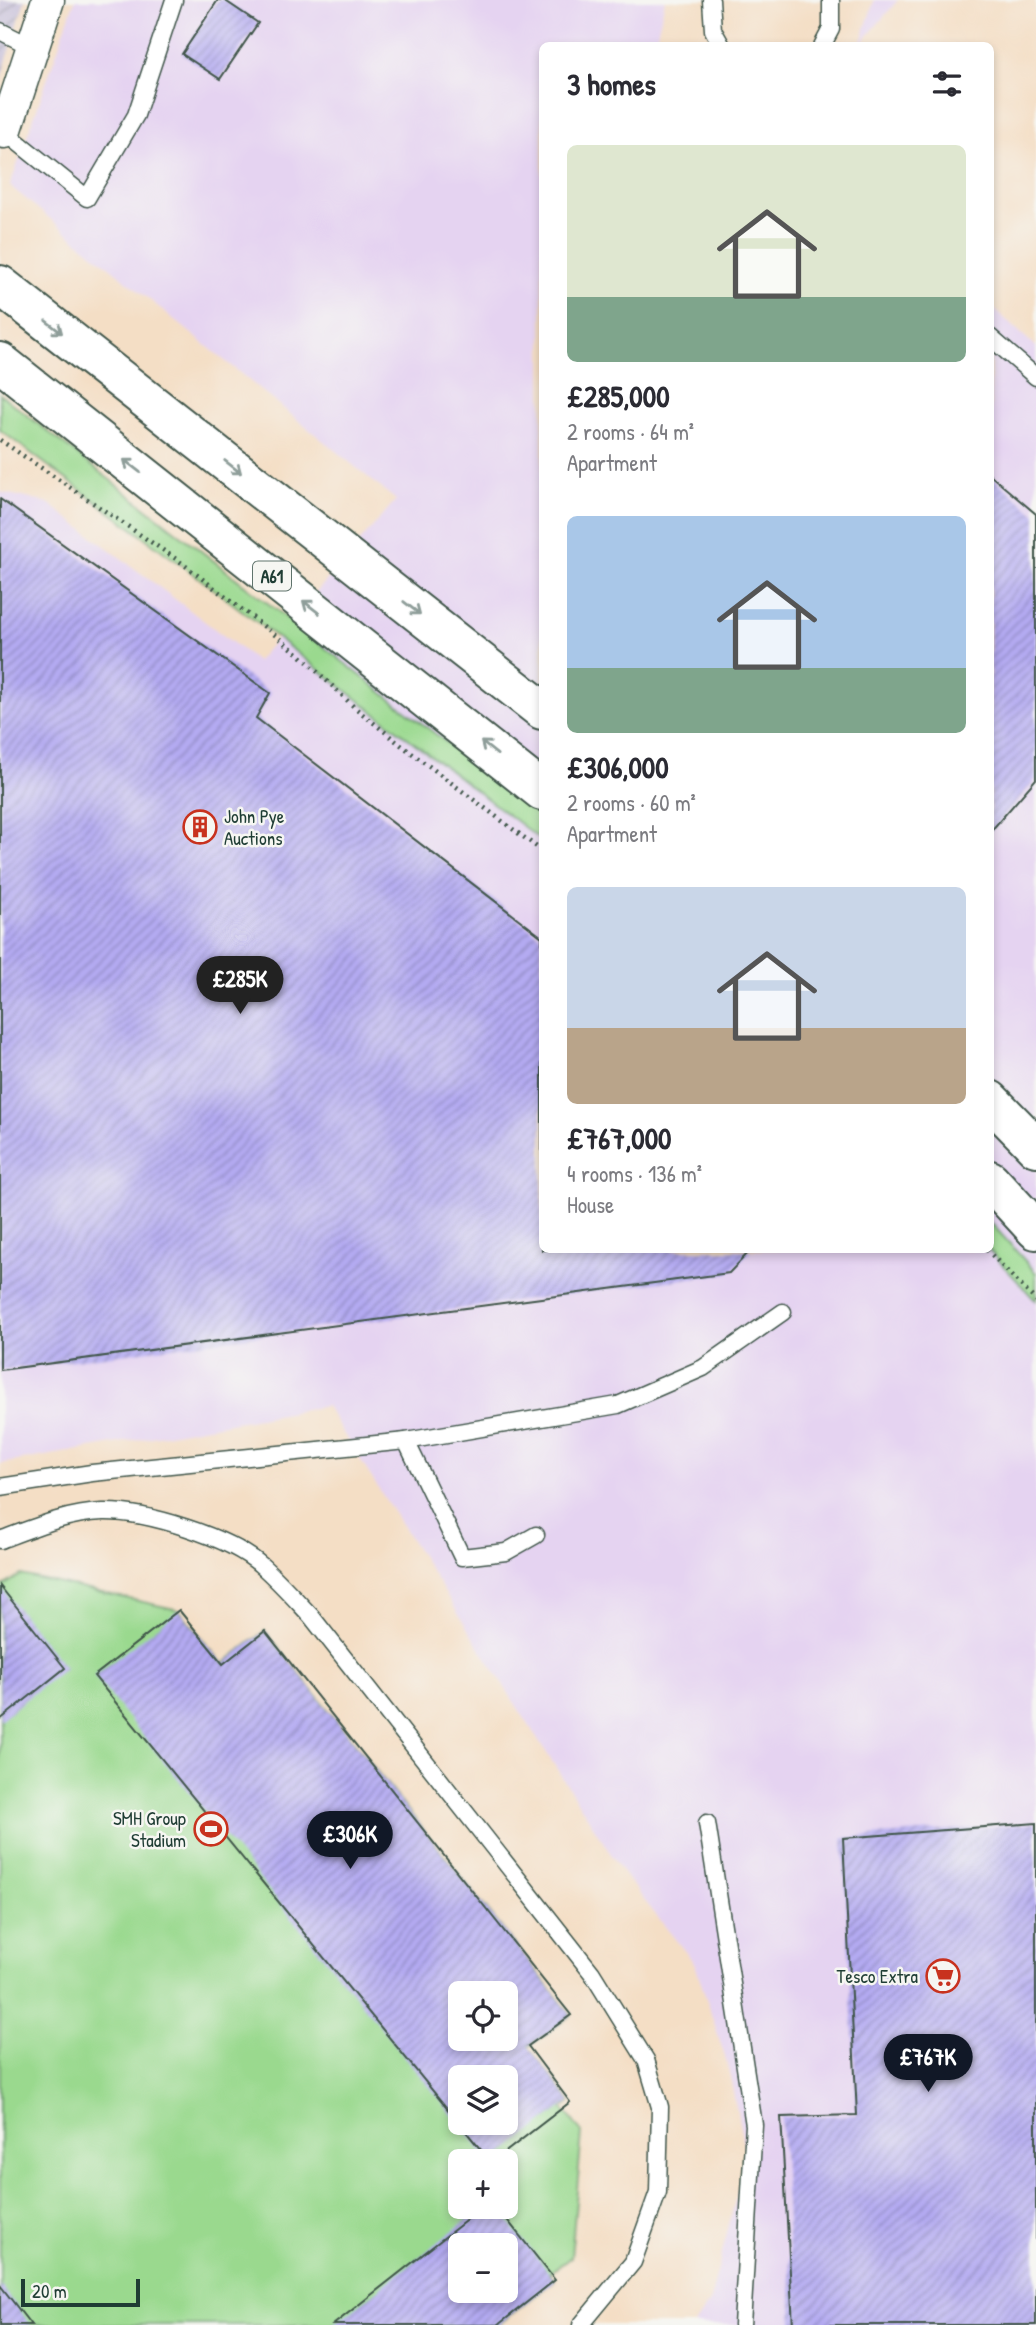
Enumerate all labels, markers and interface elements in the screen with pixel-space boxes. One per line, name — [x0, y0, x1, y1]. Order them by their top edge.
text: 3 homes — [567, 64, 656, 104]
icon: filters — [928, 65, 966, 103]
icon: home — [704, 191, 830, 317]
one-way arrow — [44, 319, 62, 334]
text: £285,000 — [567, 376, 670, 416]
text: 2 rooms · 64 m² — [567, 416, 694, 447]
text: Apartment — [567, 447, 657, 478]
one-way arrow — [123, 459, 142, 474]
one-way arrow — [223, 460, 241, 475]
road number: A61 — [253, 562, 291, 590]
icon: home — [704, 562, 830, 688]
one-way arrow — [302, 599, 321, 614]
one-way arrow — [402, 600, 420, 615]
one-way arrow — [481, 740, 499, 755]
text: £306,000 — [567, 747, 669, 787]
text: 2 rooms · 60 m² — [567, 787, 696, 818]
place label: John Pye Auctions — [224, 803, 285, 851]
building icon: John Pye Auctions — [181, 808, 219, 846]
text: Apartment — [567, 818, 657, 849]
icon: home — [704, 933, 830, 1059]
pin: £285K — [191, 956, 289, 1016]
text: £285K — [212, 963, 268, 994]
text: £767,000 — [567, 1118, 672, 1158]
text: 4 rooms · 136 m² — [567, 1158, 702, 1189]
text: House — [567, 1189, 614, 1220]
place label: SMH Group Stadium — [113, 1805, 186, 1853]
sports icon: SMH Group Stadium — [192, 1810, 230, 1848]
pin: £306K — [301, 1812, 399, 1871]
text: £306K — [323, 1818, 377, 1849]
supermarket icon: Tesco Extra — [924, 1957, 962, 1995]
place label: Tesco Extra — [837, 1963, 919, 1989]
map controls — [448, 1981, 518, 2303]
button: locate — [448, 1981, 518, 2051]
pin: £767K — [879, 2035, 977, 2094]
text: £767K — [900, 2041, 956, 2072]
button: layers — [448, 2065, 518, 2135]
button: + — [448, 2149, 518, 2219]
button: − — [448, 2233, 518, 2303]
scale bar — [21, 2276, 140, 2308]
text: 20 m — [32, 2278, 67, 2304]

